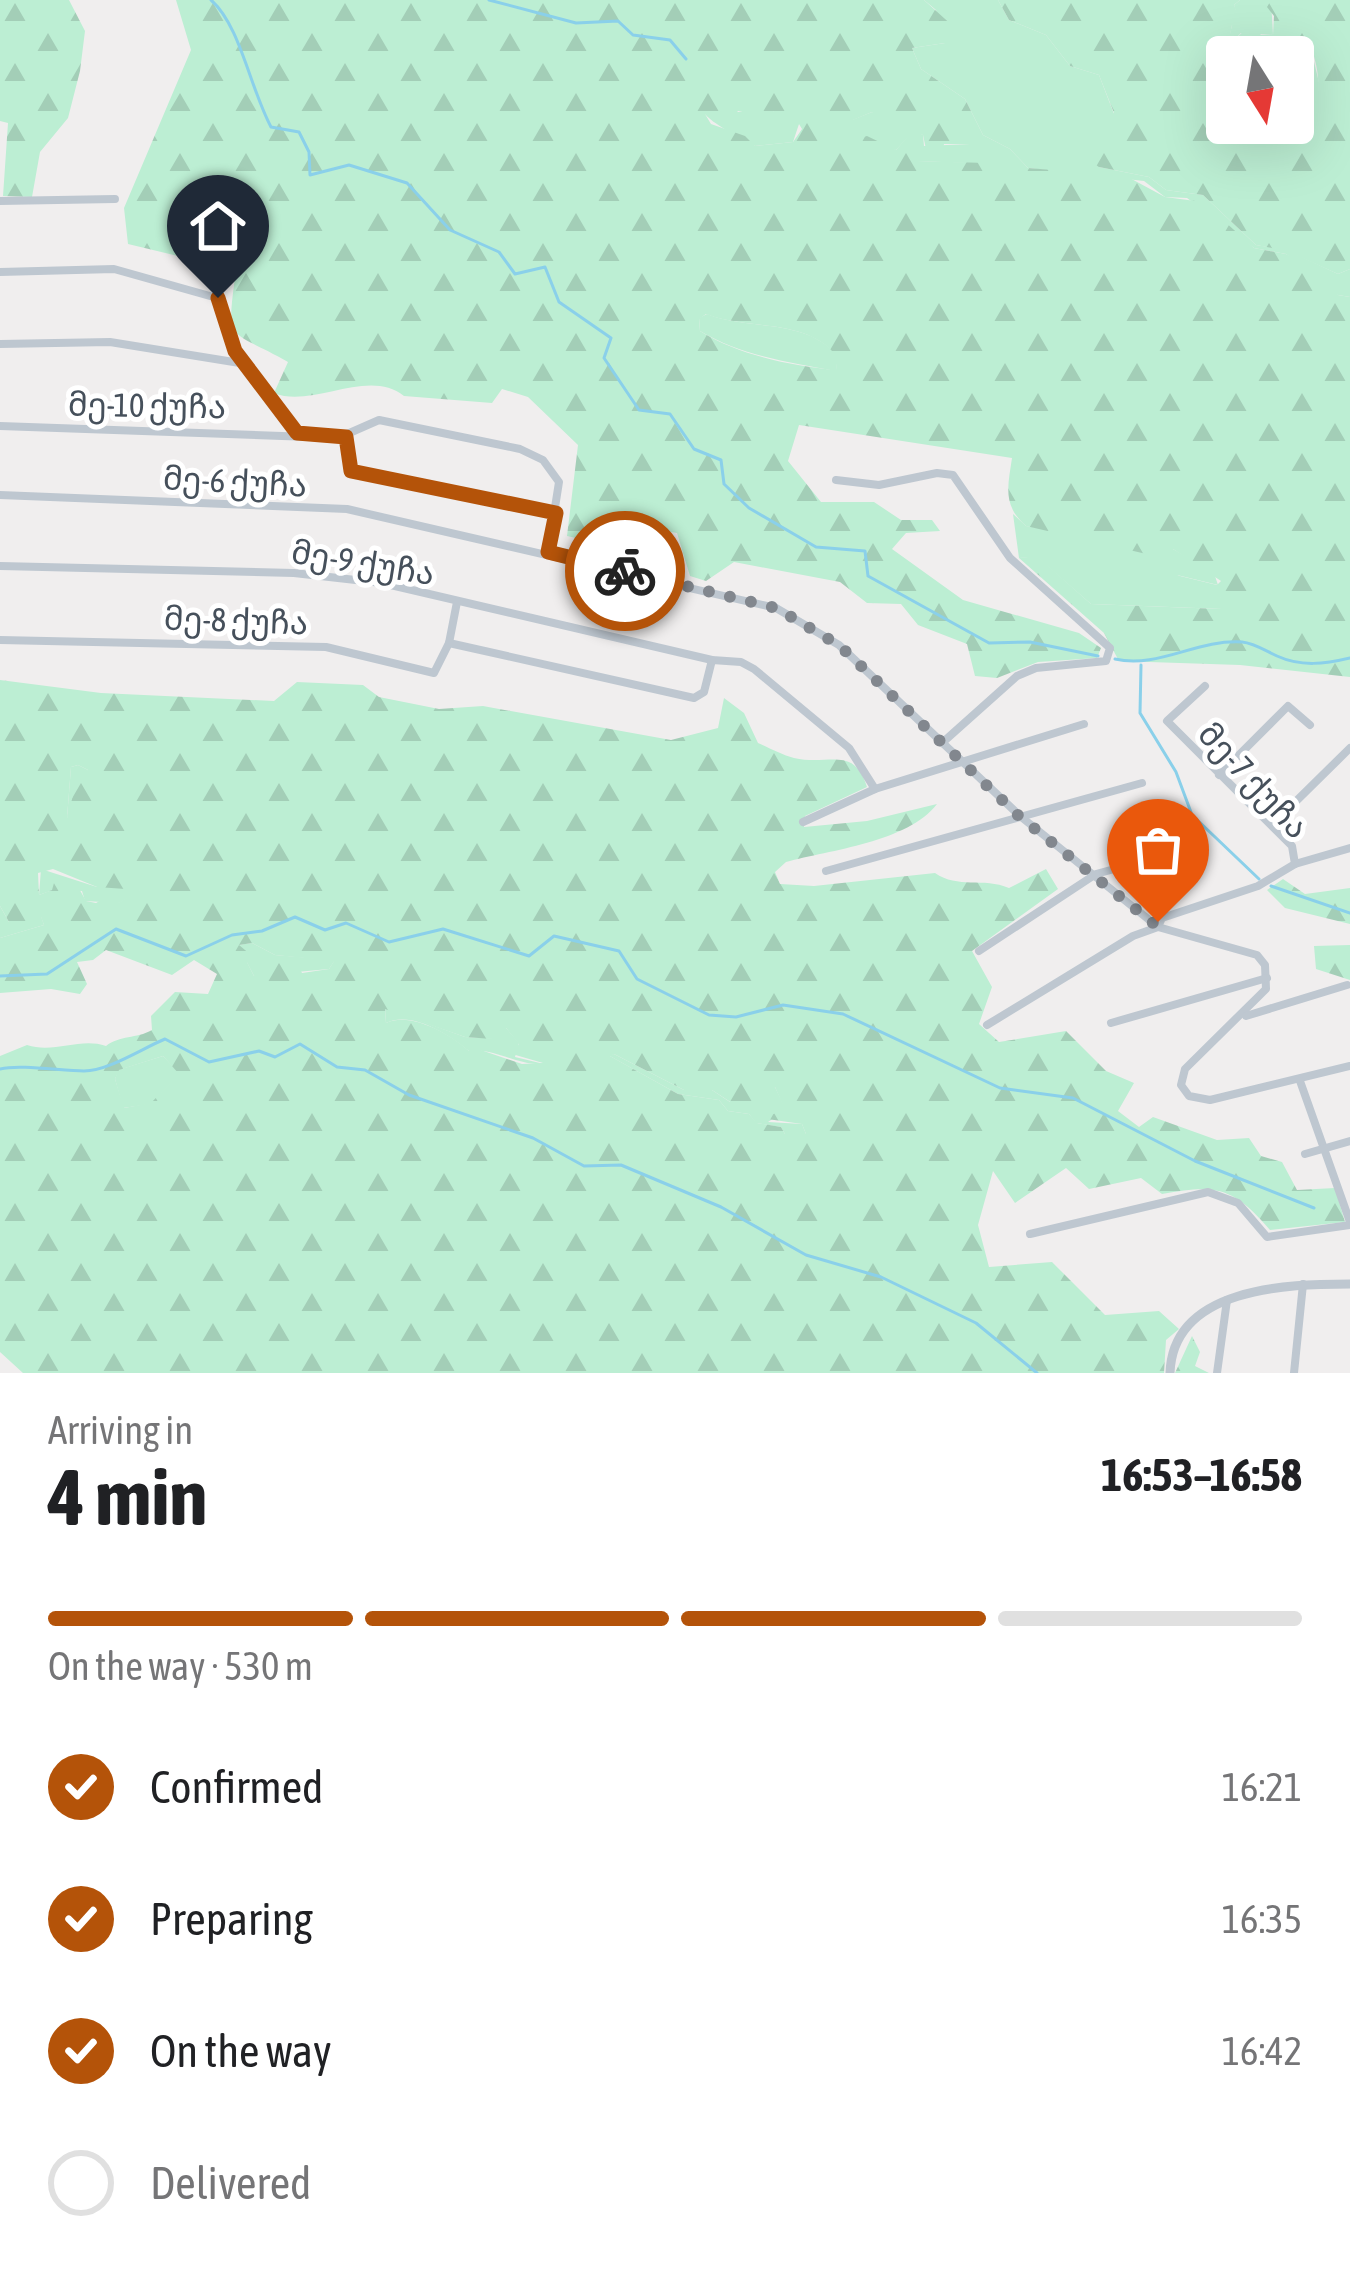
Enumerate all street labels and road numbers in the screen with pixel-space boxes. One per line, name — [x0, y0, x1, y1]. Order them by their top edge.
street label: მე-10 ქუჩა — [68, 385, 226, 426]
street label: მე-6 ქუჩა — [162, 458, 308, 505]
street label: მე-9 ქუჩა — [289, 532, 437, 593]
street label: მე-8 ქუჩა — [163, 598, 309, 643]
street label: მე-7 ქუჩა — [1190, 714, 1317, 846]

